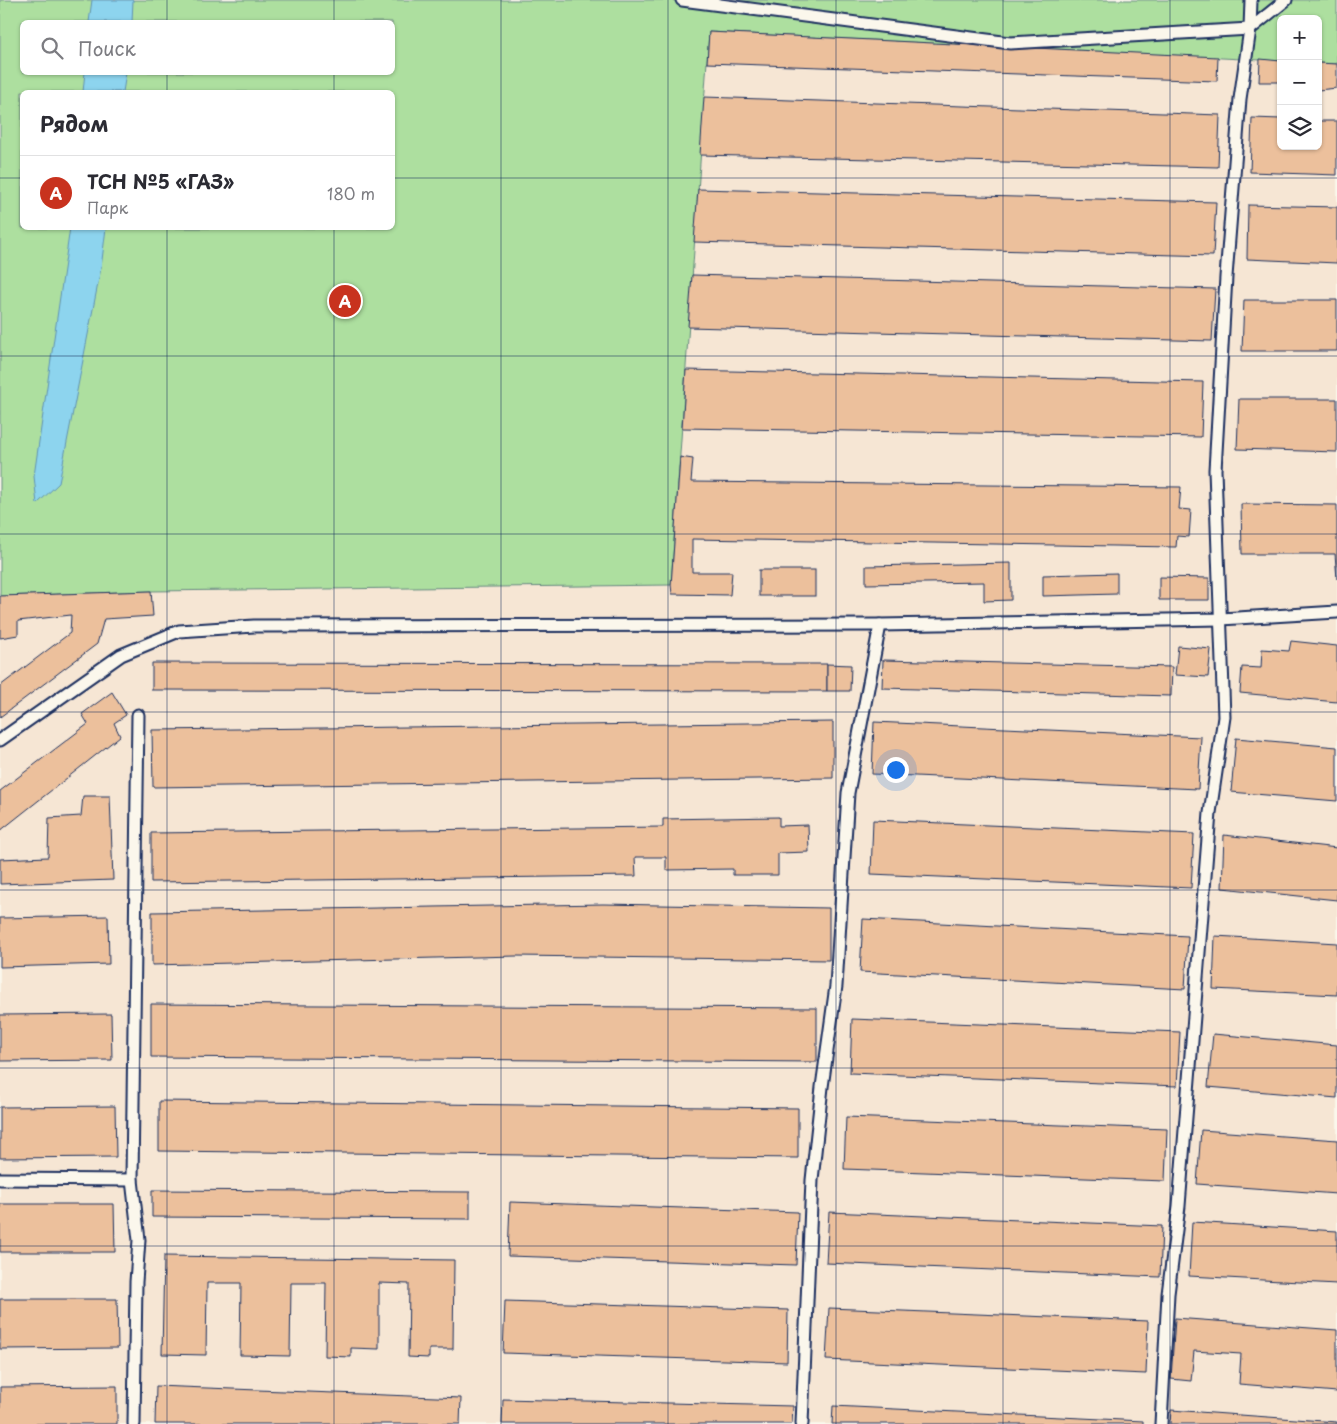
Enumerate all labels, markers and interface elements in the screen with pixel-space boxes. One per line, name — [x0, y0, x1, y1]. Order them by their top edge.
map controls — [1277, 15, 1322, 150]
button: + — [1277, 15, 1322, 60]
search box — [20, 20, 395, 75]
icon: search — [38, 34, 66, 62]
text: Поиск — [78, 34, 136, 62]
button: − — [1277, 60, 1322, 105]
button: layers — [1277, 105, 1322, 150]
text: Рядом — [40, 107, 108, 139]
text: ТСН №5 «ГАЗ» — [87, 167, 234, 195]
text: A — [50, 181, 62, 205]
text: 180 m — [327, 181, 375, 205]
text: Парк — [87, 195, 128, 219]
pin: A — [329, 282, 361, 320]
your location — [883, 757, 909, 783]

